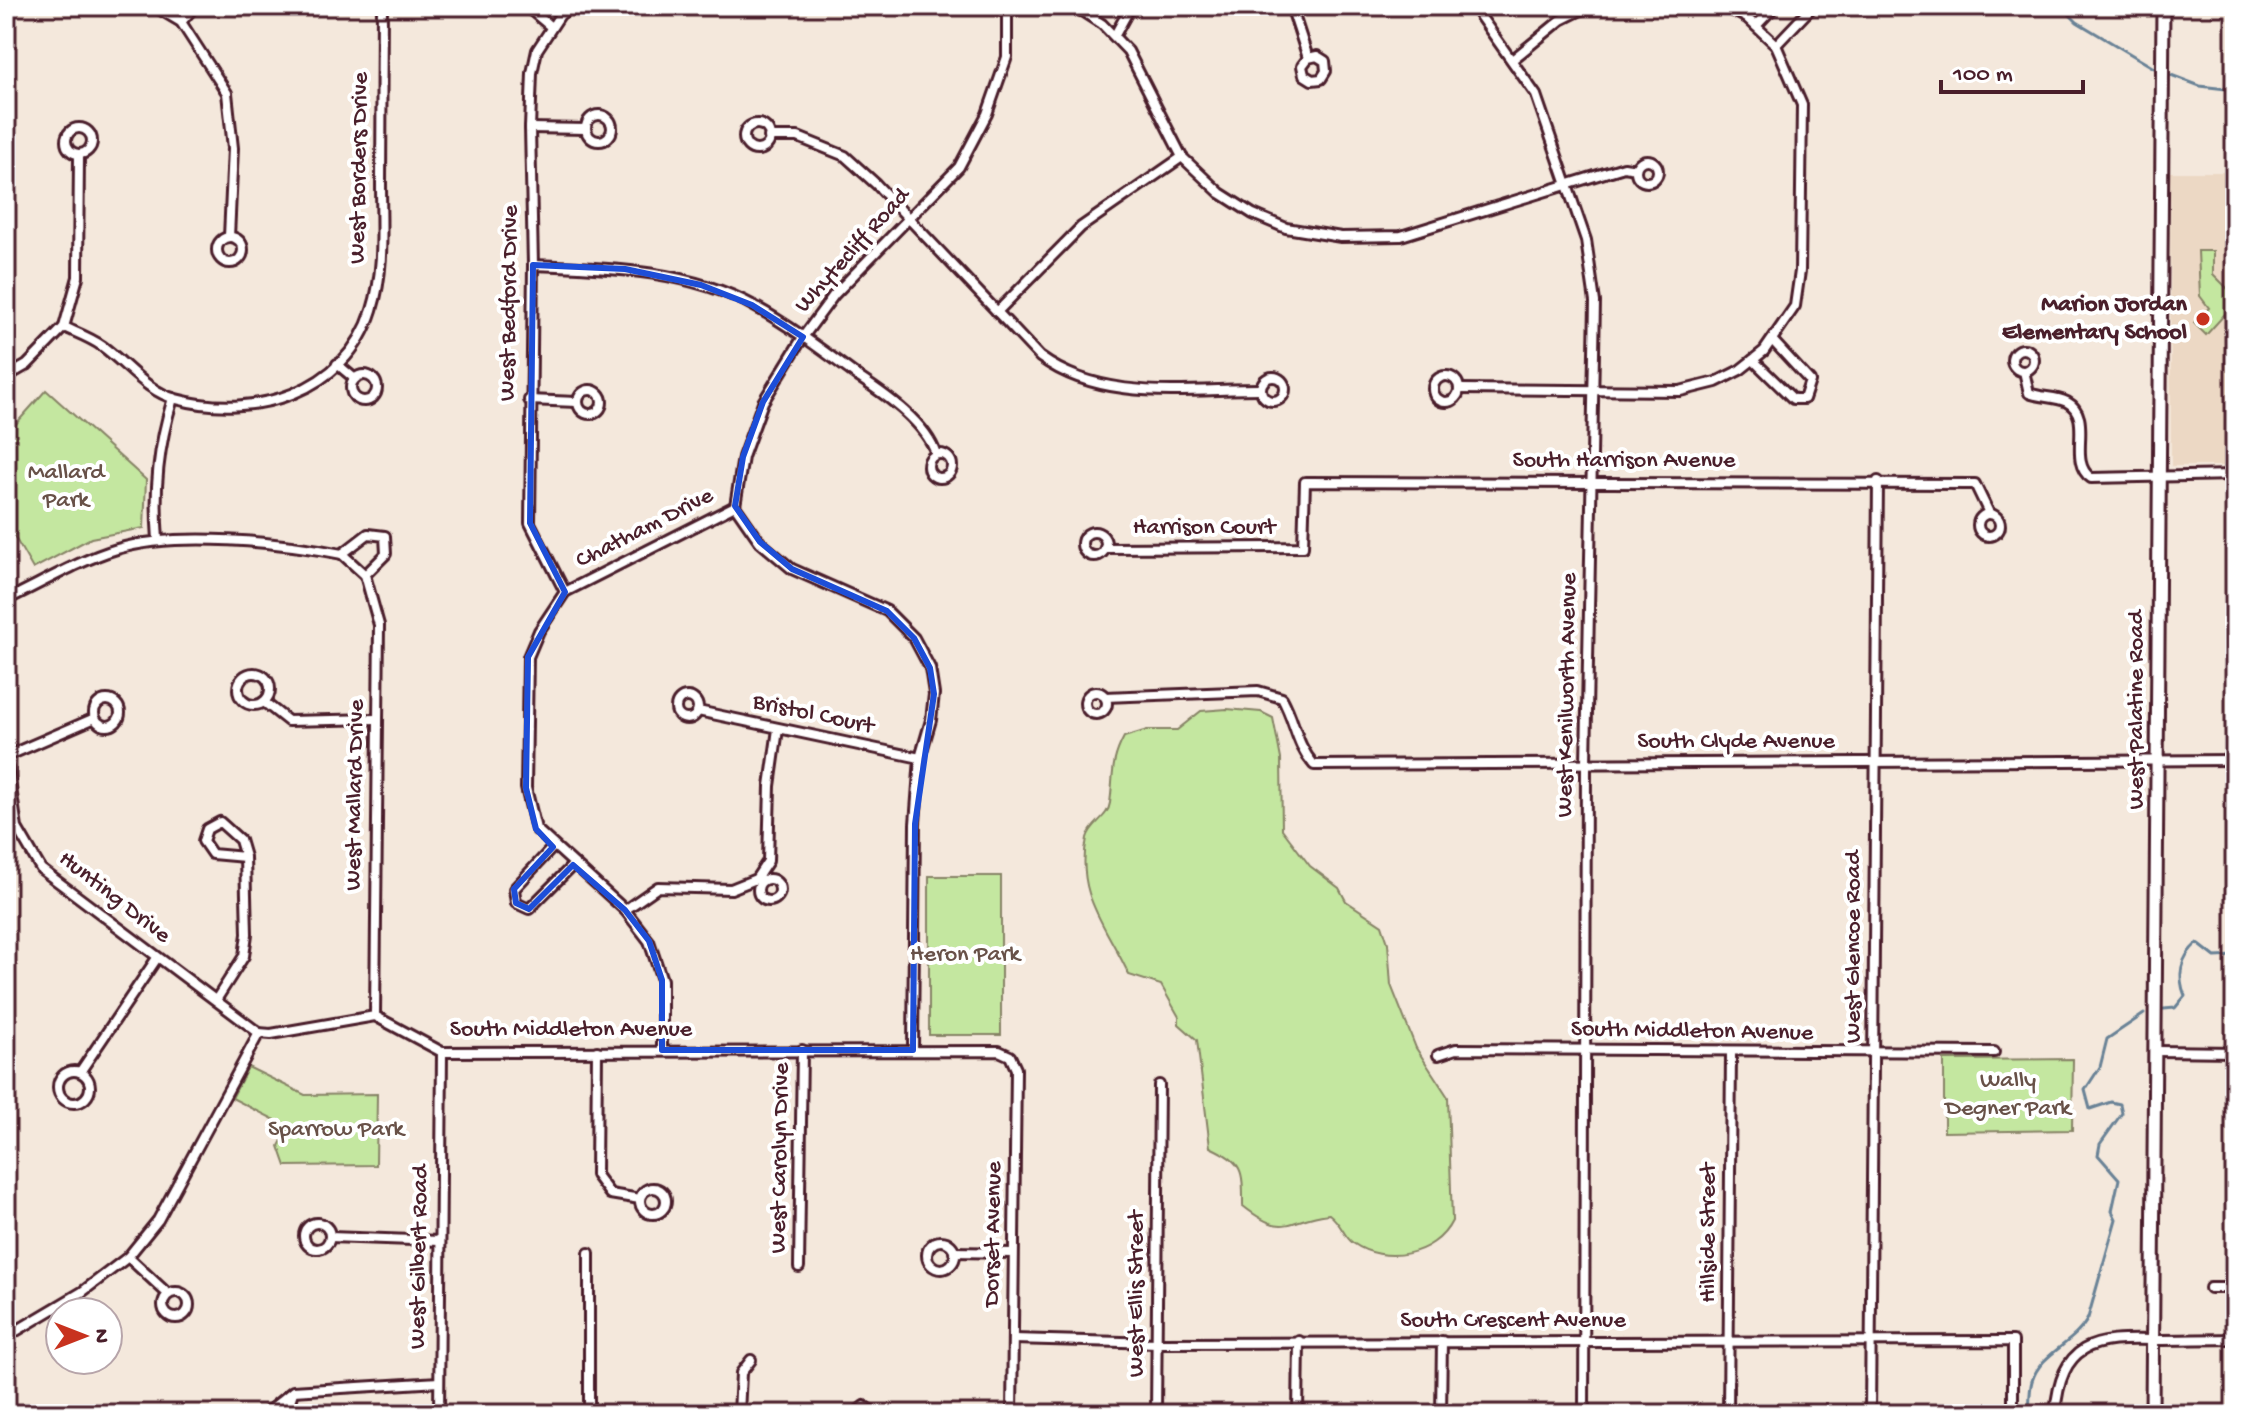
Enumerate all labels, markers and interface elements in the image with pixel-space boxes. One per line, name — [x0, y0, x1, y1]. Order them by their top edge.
scale bar — [1941, 44, 2083, 94]
text: 100 m — [1952, 61, 2013, 90]
street label: West Borders Drive — [344, 71, 376, 264]
street label: Whytecliff Road — [789, 181, 918, 320]
street label: West Bedford Drive — [494, 204, 526, 401]
place label: Marion Jordan Elementary School — [2002, 291, 2188, 348]
marker: Marion Jordan Elementary School — [2194, 310, 2212, 328]
street label: South Harrison Avenue — [1513, 447, 1736, 476]
park label: Mallard Park — [28, 459, 106, 516]
street label: Chatham Drive — [571, 482, 719, 576]
street label: Harrison Court — [1133, 514, 1278, 543]
street label: West Kenilworth Avenue — [1551, 572, 1585, 818]
street label: West Palatine Road — [2123, 608, 2152, 810]
street label: Bristol Court — [749, 688, 878, 742]
street label: West Mallard Drive — [340, 698, 372, 891]
street label: South Clyde Avenue — [1637, 728, 1835, 757]
street label: Hunting Drive — [52, 845, 176, 951]
street label: West Glencoe Road — [1840, 849, 1869, 1043]
park label: Heron Park — [910, 941, 1022, 970]
street label: South Middleton Avenue — [1571, 1015, 1814, 1049]
street label: South Middleton Avenue — [450, 1016, 693, 1045]
street label: West Carolyn Drive — [765, 1062, 797, 1254]
park label: Wally Degner Park — [1943, 1067, 2073, 1124]
park label: Sparrow Park — [268, 1116, 406, 1145]
street label: Dorset Avenue — [978, 1160, 1010, 1309]
street label: Hillside Street — [1695, 1161, 1724, 1303]
street label: West Gilbert Road — [404, 1163, 436, 1349]
street label: West Ellis Street — [1123, 1209, 1152, 1377]
north arrow — [44, 1296, 124, 1376]
street label: South Crescent Avenue — [1400, 1307, 1626, 1336]
text: N — [87, 1329, 113, 1343]

